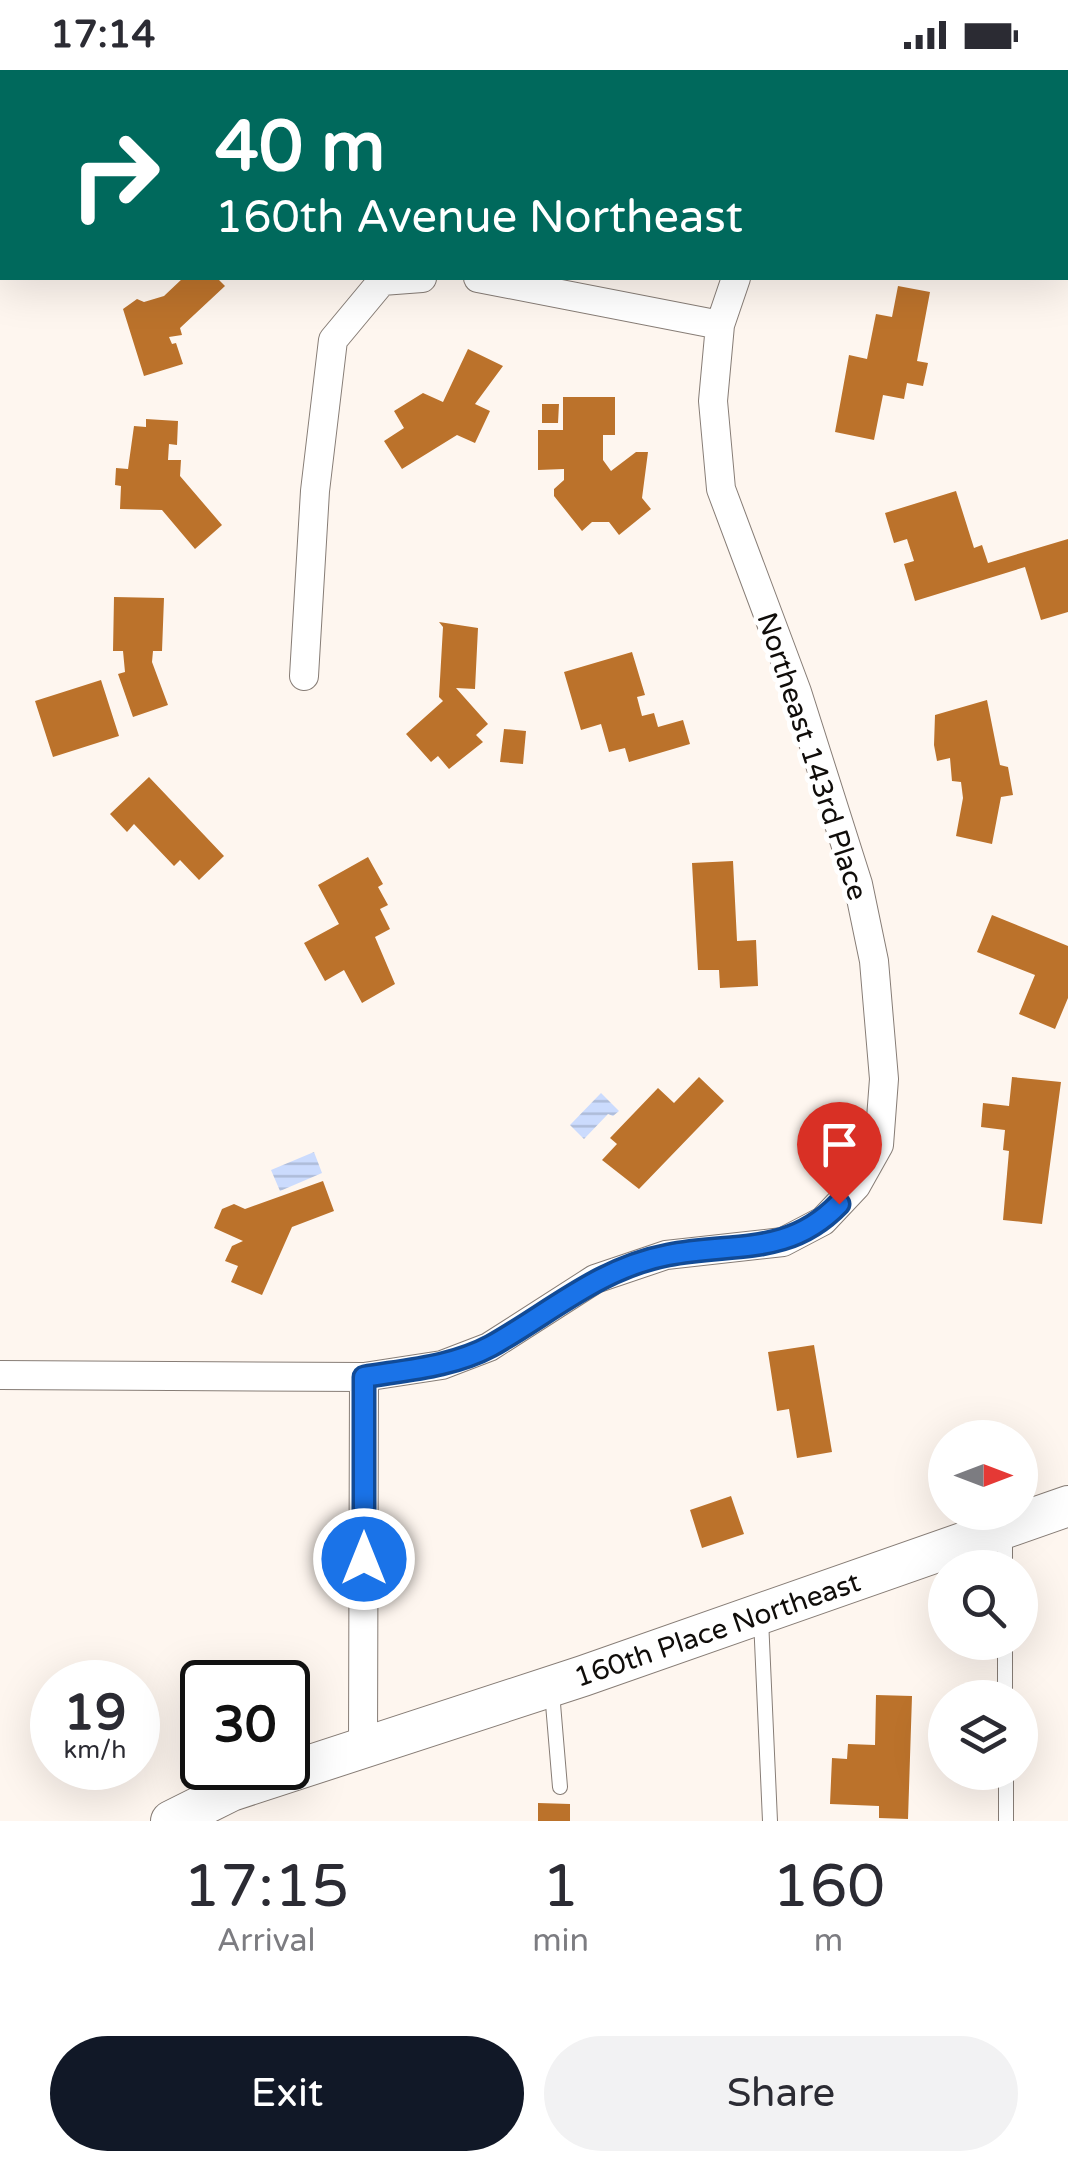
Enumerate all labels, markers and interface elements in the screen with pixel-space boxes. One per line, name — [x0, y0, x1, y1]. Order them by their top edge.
text: 17:14 — [50, 12, 155, 58]
text: 40 m — [215, 106, 385, 190]
icon: right — [50, 110, 180, 240]
text: 160th Avenue Northeast — [215, 191, 743, 245]
street label: Northeast 143rd Place — [749, 608, 875, 904]
pin — [797, 1102, 882, 1205]
icon: arrive — [812, 1117, 867, 1172]
north arrow — [928, 1420, 1038, 1530]
map controls — [928, 1420, 1038, 1790]
position arrow — [312, 1507, 416, 1611]
button: search — [928, 1550, 1038, 1660]
street label: 160th Place Northeast — [570, 1565, 865, 1695]
speed limit sign: 30 — [180, 1660, 310, 1790]
button: layers — [928, 1680, 1038, 1790]
text: 19 — [64, 1683, 126, 1743]
text: km/h — [64, 1735, 126, 1765]
text: 17:15 — [183, 1851, 349, 1923]
text: 1 — [542, 1851, 579, 1923]
text: 160 — [772, 1851, 885, 1923]
text: Arrival — [217, 1922, 316, 1960]
text: min — [532, 1922, 589, 1960]
text: m — [814, 1922, 843, 1960]
button: Exit — [50, 2036, 524, 2151]
button: Share — [544, 2036, 1018, 2151]

